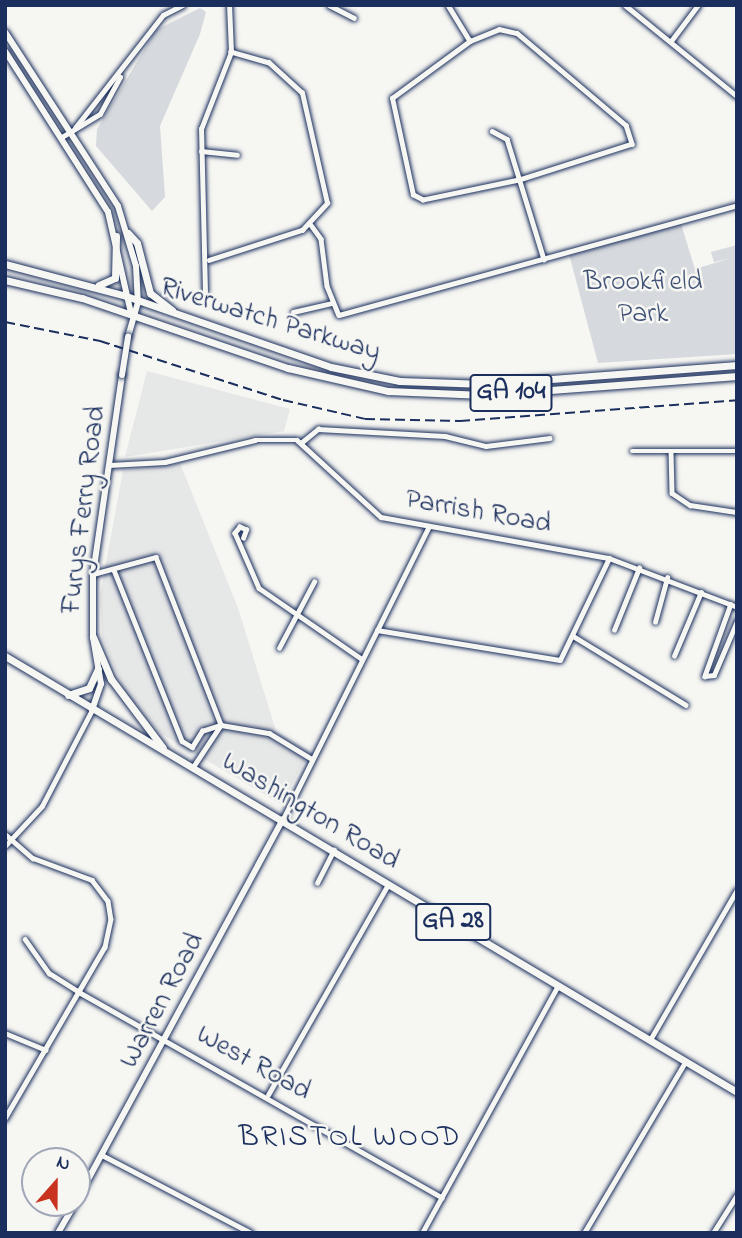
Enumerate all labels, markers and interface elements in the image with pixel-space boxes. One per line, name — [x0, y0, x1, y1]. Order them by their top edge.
park label: Brookfield Park — [583, 266, 703, 332]
street label: Riverwatch Parkway — [156, 272, 384, 370]
road number: GA 104 — [469, 370, 553, 416]
street label: Furys Ferry Road — [56, 404, 114, 616]
street label: Parrish Road — [402, 484, 554, 542]
street label: Washington Road — [215, 746, 405, 878]
road number: GA 28 — [414, 900, 491, 945]
street label: Warren Road — [113, 928, 213, 1074]
street label: West Road — [190, 1019, 316, 1109]
district label: BRISTOL WOOD — [240, 1120, 460, 1156]
north arrow — [21, 1147, 91, 1217]
text: N — [52, 1149, 74, 1179]

